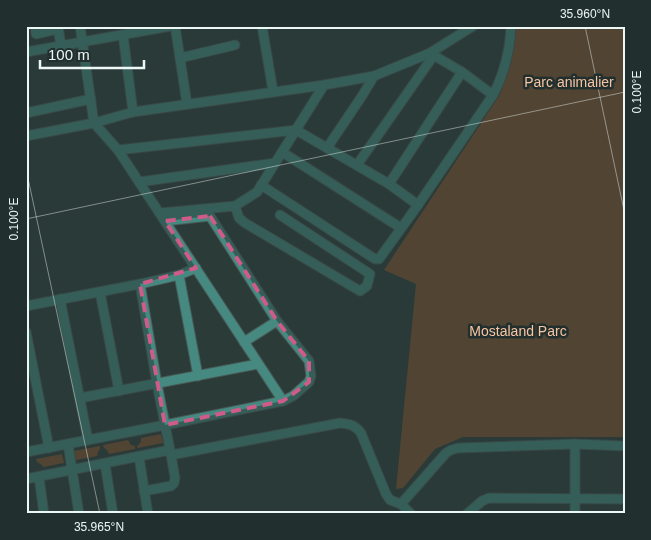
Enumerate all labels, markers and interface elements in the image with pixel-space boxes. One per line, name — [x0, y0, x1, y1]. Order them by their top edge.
text: 35.960°N — [560, 7, 610, 21]
scale bar — [40, 38, 144, 70]
text: 100 m — [48, 46, 90, 63]
text: 0.100°E — [630, 71, 644, 113]
park label: Parc animalier — [524, 74, 614, 90]
text: 0.100°E — [7, 198, 21, 240]
park label: Mostaland Parc — [469, 323, 567, 339]
text: 35.965°N — [74, 520, 124, 534]

